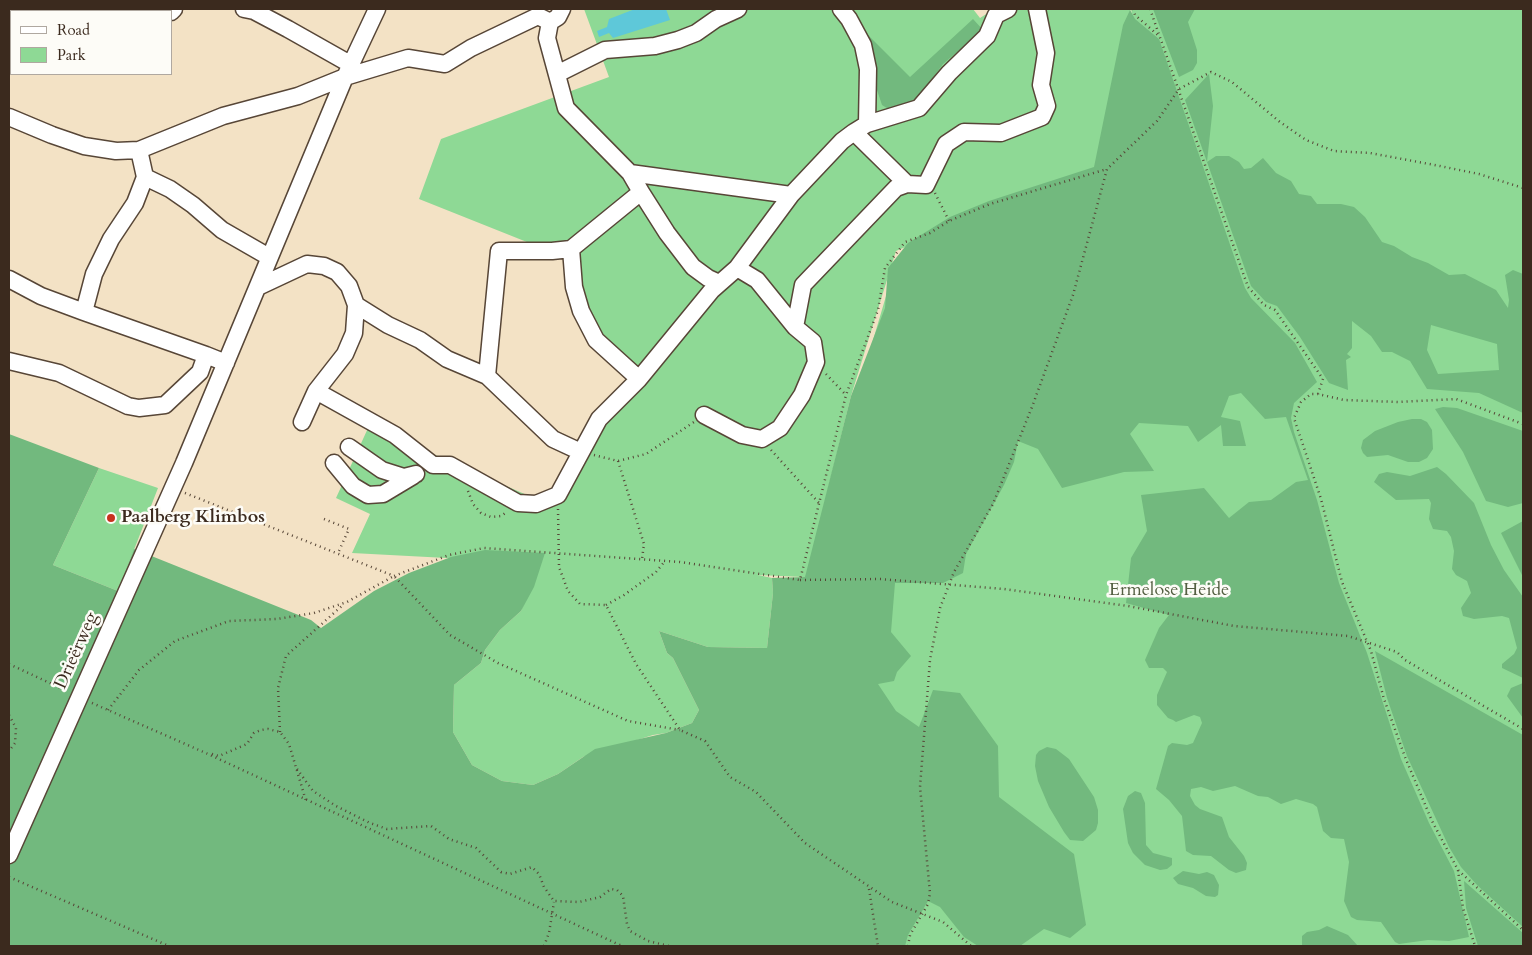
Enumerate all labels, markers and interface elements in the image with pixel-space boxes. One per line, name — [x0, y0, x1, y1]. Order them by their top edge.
legend — [10, 10, 172, 75]
text: Road — [57, 20, 90, 40]
text: Park — [57, 45, 86, 65]
place label: Paalberg Klimbos — [121, 507, 265, 529]
marker: Paalberg Klimbos — [105, 512, 117, 524]
park label: Ermelose Heide — [1109, 580, 1229, 602]
street label: Drieërweg — [50, 609, 104, 693]

